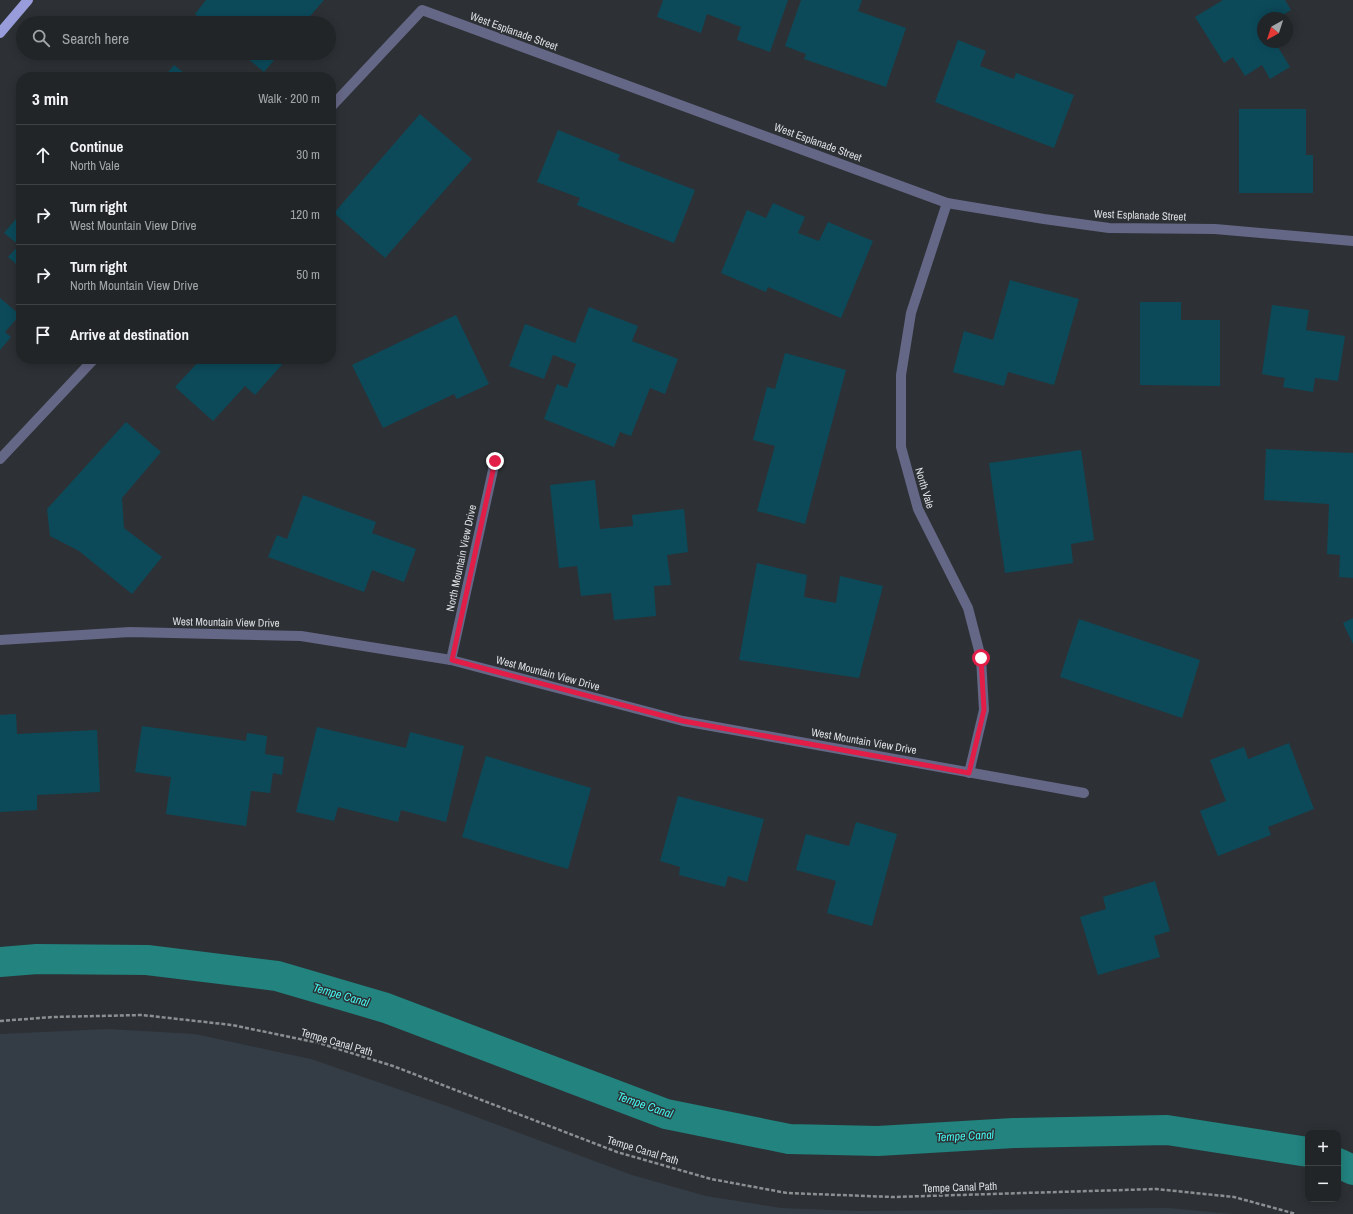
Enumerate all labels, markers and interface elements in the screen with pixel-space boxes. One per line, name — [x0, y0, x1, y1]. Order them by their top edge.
street label: West Esplanade Street — [468, 9, 560, 53]
north arrow — [1257, 12, 1293, 48]
search box — [16, 16, 336, 60]
icon: search — [30, 27, 52, 49]
text: Search here — [62, 28, 129, 49]
text: 3 min — [32, 87, 68, 110]
text: Walk · 200 m — [258, 90, 320, 107]
street label: West Esplanade Street — [772, 120, 864, 164]
text: Continue — [70, 136, 123, 157]
icon: ahead — [32, 144, 54, 166]
text: 30 m — [296, 146, 320, 163]
text: North Vale — [70, 157, 120, 174]
text: Turn right — [70, 196, 127, 217]
icon: right — [32, 204, 54, 226]
text: 120 m — [290, 206, 320, 223]
street label: West Esplanade Street — [1094, 206, 1187, 224]
text: West Mountain View Drive — [70, 217, 196, 234]
text: Turn right — [70, 256, 127, 277]
icon: right — [32, 264, 54, 286]
text: 50 m — [296, 266, 320, 283]
text: North Mountain View Drive — [70, 277, 198, 294]
icon: arrive — [32, 324, 54, 346]
text: Arrive at destination — [70, 324, 189, 345]
route end — [486, 452, 504, 470]
street label: North Vale — [912, 466, 938, 510]
street label: North Mountain View Drive — [443, 503, 479, 613]
street label: West Mountain View Drive — [172, 614, 280, 630]
route start — [972, 649, 990, 667]
street label: West Mountain View Drive — [495, 652, 601, 694]
street label: West Mountain View Drive — [810, 725, 918, 757]
water label: Tempe Canal — [311, 979, 372, 1011]
street label: Tempe Canal Path — [299, 1025, 375, 1059]
water label: Tempe Canal — [615, 1088, 676, 1122]
water label: Tempe Canal — [936, 1126, 995, 1145]
map controls — [1305, 1130, 1341, 1202]
button: + — [1305, 1130, 1341, 1166]
street label: Tempe Canal Path — [605, 1132, 681, 1168]
button: − — [1305, 1166, 1341, 1202]
street label: Tempe Canal Path — [923, 1179, 997, 1195]

